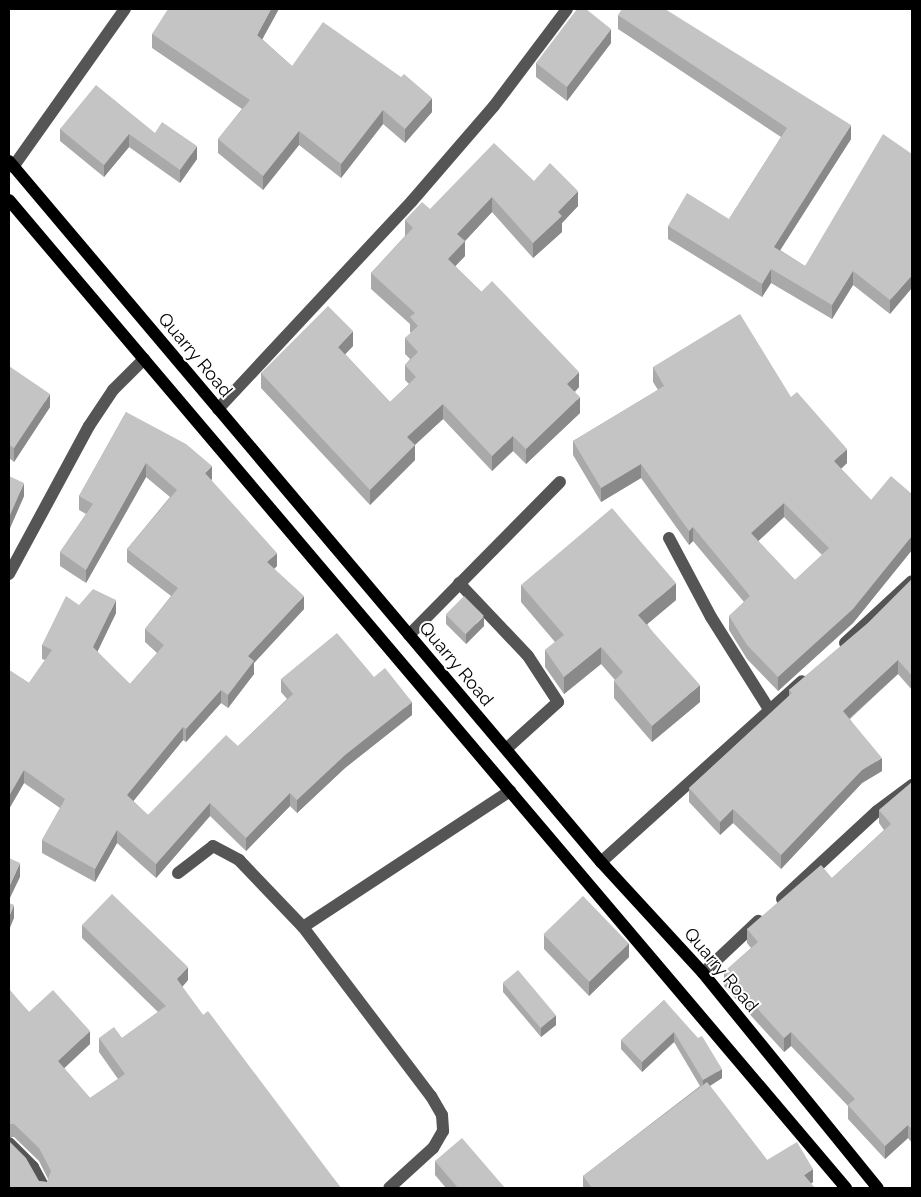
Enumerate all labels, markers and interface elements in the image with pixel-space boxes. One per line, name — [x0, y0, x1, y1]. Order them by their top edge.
street label: Quarry Road — [153, 308, 237, 402]
street label: Quarry Road — [414, 617, 498, 711]
street label: Quarry Road — [679, 923, 763, 1017]

